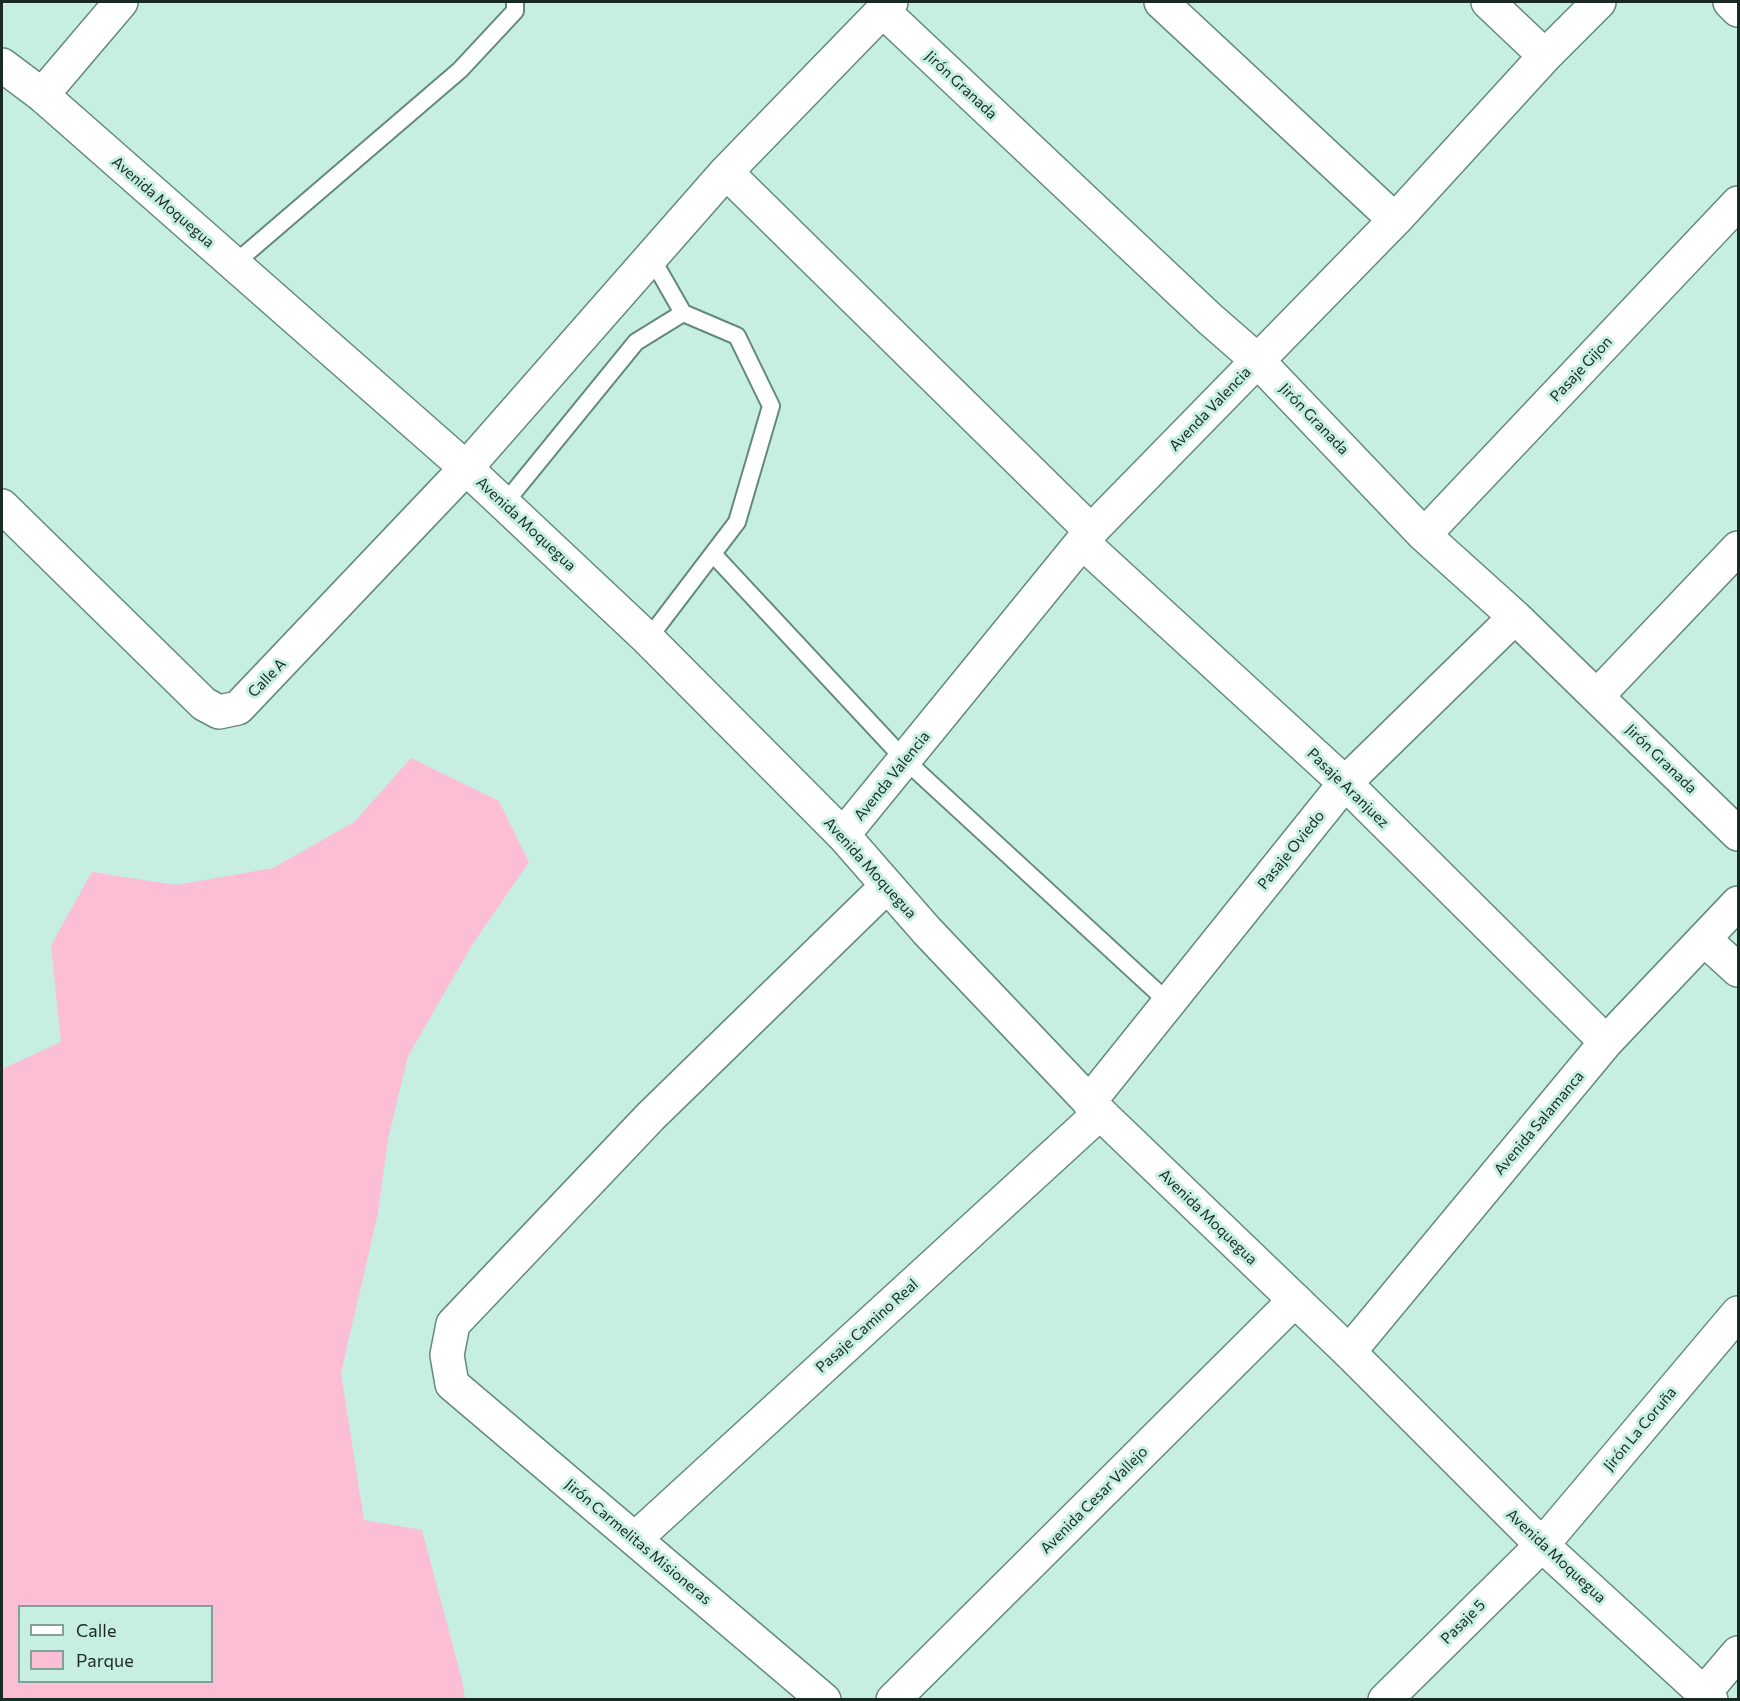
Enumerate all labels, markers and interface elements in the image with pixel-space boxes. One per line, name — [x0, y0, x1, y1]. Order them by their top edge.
street label: Jirón Granada — [921, 47, 1001, 123]
street label: Avenida Moquegua — [108, 153, 218, 251]
street label: Pasaje Gijon — [1546, 333, 1616, 405]
street label: Avenda Valencia — [1165, 363, 1255, 455]
street label: Jirón Granada — [1276, 380, 1352, 458]
street label: Avenida Moquegua — [472, 473, 580, 575]
street label: Calle A — [244, 655, 290, 701]
street label: Jirón Granada — [1622, 721, 1700, 797]
street label: Avenda Valencia — [850, 728, 934, 824]
street label: Pasaje Aranjuez — [1303, 744, 1393, 832]
street label: Pasaje Oviedo — [1254, 807, 1328, 893]
street label: Avenida Moquegua — [820, 814, 920, 922]
street label: Avenida Salamanca — [1490, 1067, 1588, 1179]
street label: Avenida Moquegua — [1155, 1165, 1261, 1269]
street label: Pasaje Camino Real — [812, 1275, 922, 1377]
street label: Jirón La Coruña — [1600, 1383, 1680, 1475]
street label: Avenida Cesar Vallejo — [1037, 1443, 1151, 1557]
street label: Jirón Carmelitas Misioneras — [561, 1475, 715, 1609]
street label: Avenida Moquegua — [1502, 1505, 1610, 1607]
street label: Pasaje 5 — [1437, 1596, 1489, 1648]
legend — [18, 1605, 213, 1683]
text: Calle — [76, 1619, 116, 1641]
text: Parque — [76, 1649, 134, 1671]

